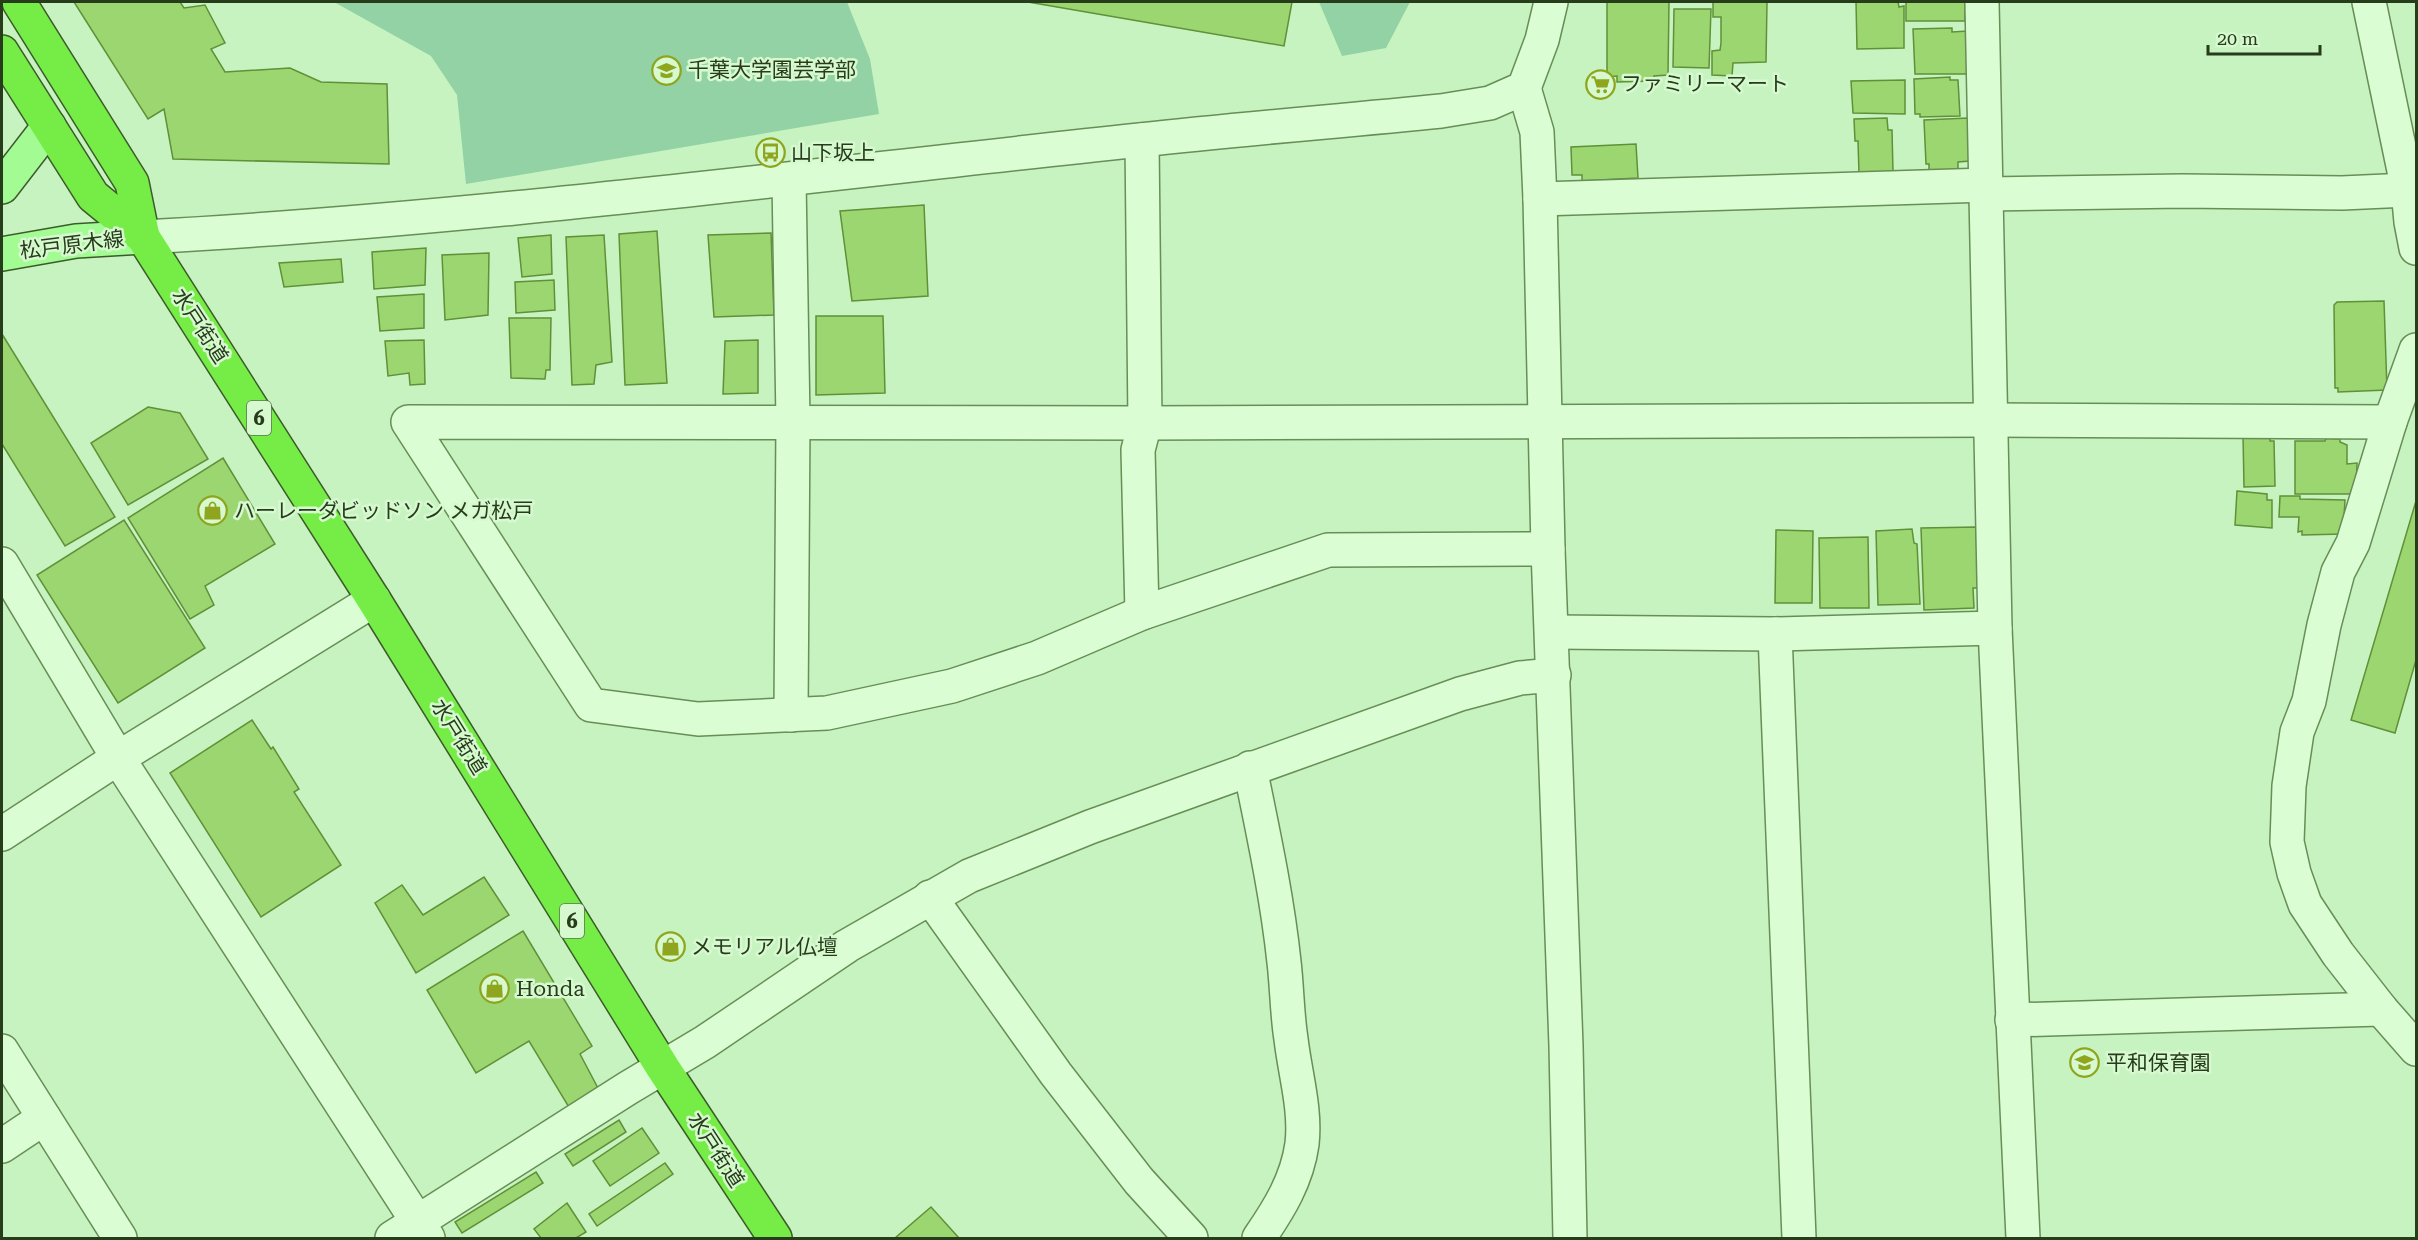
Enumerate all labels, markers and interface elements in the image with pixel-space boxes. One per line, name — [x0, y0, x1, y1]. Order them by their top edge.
scale bar — [2208, 18, 2320, 56]
text: 20 m — [2217, 28, 2258, 49]
school or university icon: 千葉大学園芸学部 — [651, 54, 683, 86]
place label: 千葉大学園芸学部 — [688, 58, 856, 82]
supermarket icon: ファミリーマート — [1584, 68, 1616, 100]
place label: ファミリーマート — [1621, 72, 1789, 96]
bus stop icon: 山下坂上 — [754, 137, 786, 169]
place label: 山下坂上 — [791, 141, 875, 165]
street label: 松戸原木線 — [18, 227, 126, 263]
street label: 水戸街道 — [167, 284, 233, 368]
road number: 6 — [247, 401, 271, 435]
shop icon: ハーレーダビッドソン メガ松戸 — [197, 495, 229, 527]
place label: ハーレーダビッドソン メガ松戸 — [234, 499, 533, 523]
street label: 水戸街道 — [427, 695, 491, 779]
road number: 6 — [560, 904, 584, 938]
shop icon: メモリアル仏壇 — [654, 931, 686, 963]
place label: メモリアル仏壇 — [691, 935, 838, 959]
shop icon: Honda — [479, 973, 511, 1005]
place label: Honda — [516, 977, 585, 1001]
school or university icon: 平和保育園 — [2069, 1047, 2101, 1079]
place label: 平和保育園 — [2106, 1051, 2211, 1075]
street label: 水戸街道 — [683, 1108, 749, 1192]

